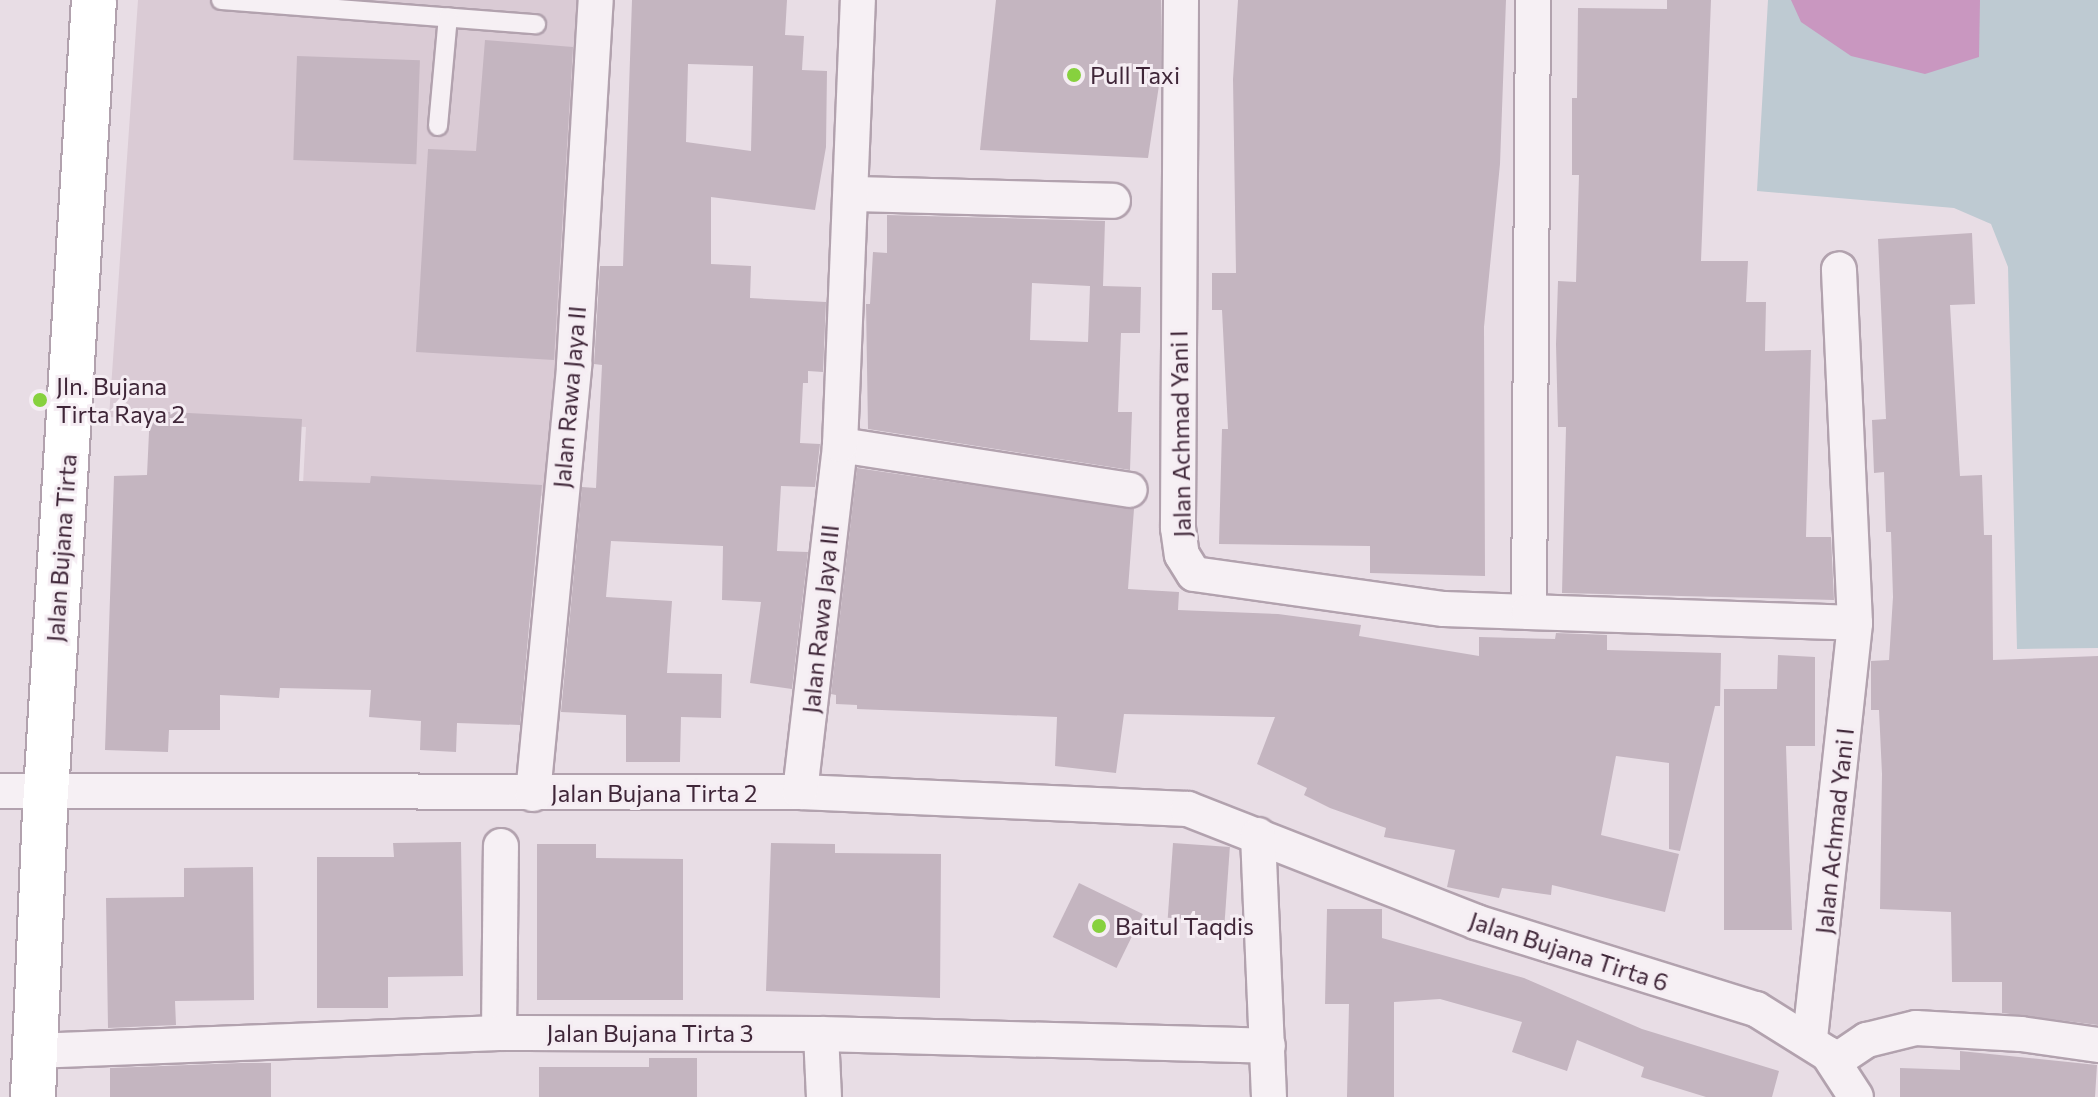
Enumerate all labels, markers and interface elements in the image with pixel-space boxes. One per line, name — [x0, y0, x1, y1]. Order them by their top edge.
place label: Pull Taxi — [1090, 61, 1180, 89]
marker: Pull Taxi — [1065, 66, 1083, 84]
street label: Jalan Rawa Jaya II — [547, 305, 591, 489]
street label: Jalan Achmad Yani I — [1164, 330, 1196, 538]
place label: Jln. Bujana Tirta Raya 2 — [56, 372, 185, 428]
marker: Jln. Bujana Tirta Raya 2 — [31, 391, 49, 409]
street label: Jalan Bujana Tirta — [40, 453, 82, 643]
street label: Jalan Rawa Jaya III — [796, 523, 844, 715]
street label: Jalan Achmad Yani I — [1809, 726, 1859, 936]
street label: Jalan Bujana Tirta 2 — [551, 779, 757, 807]
street label: Jalan Bujana Tirta 6 — [1466, 905, 1672, 997]
place label: Baitul Taqdis — [1115, 912, 1254, 940]
marker: Baitul Taqdis — [1090, 917, 1108, 935]
street label: Jalan Bujana Tirta 3 — [547, 1019, 753, 1047]

